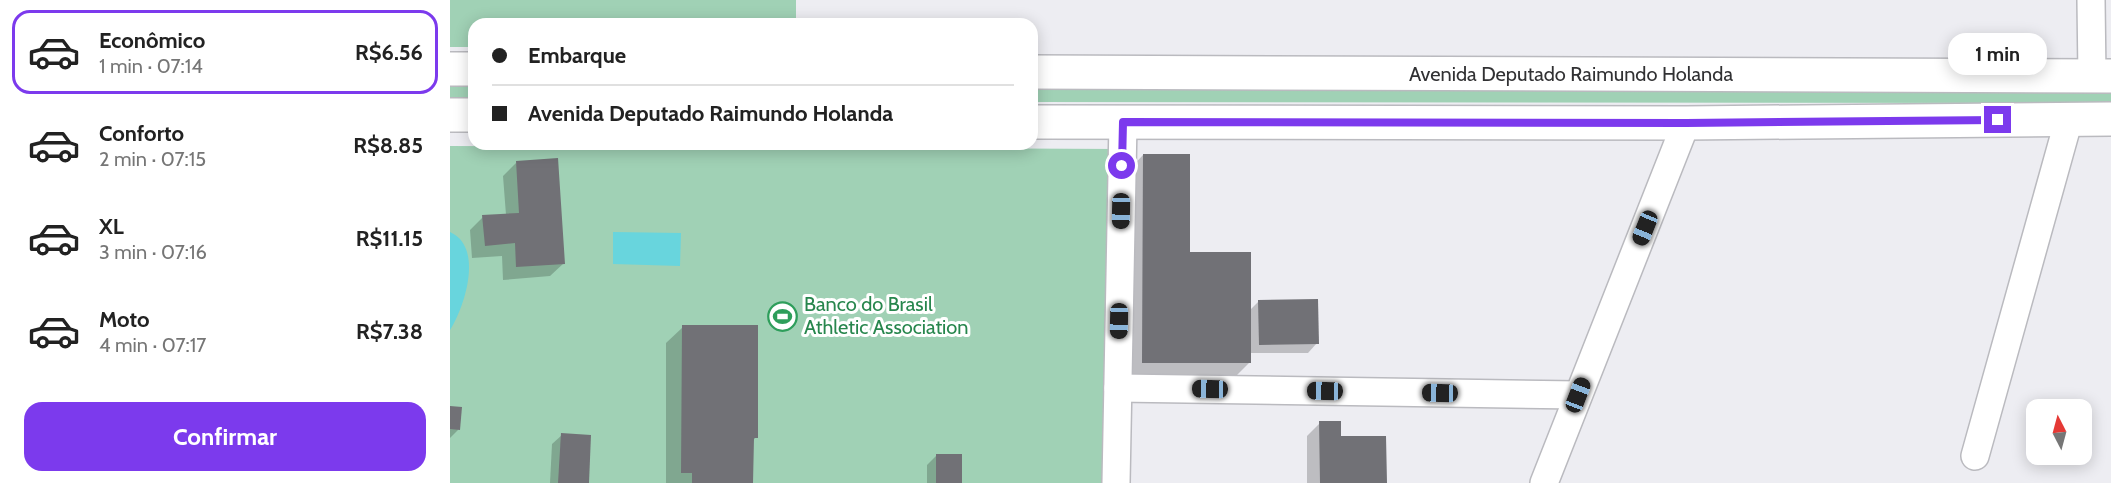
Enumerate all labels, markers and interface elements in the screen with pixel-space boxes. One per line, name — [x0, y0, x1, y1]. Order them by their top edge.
icon: car — [27, 25, 81, 79]
text: Econômico — [99, 27, 205, 54]
callout: 1 min — [1948, 33, 2048, 75]
text: R$6.56 — [355, 39, 423, 66]
text: Embarque — [528, 42, 626, 69]
text: 1 min — [1975, 42, 2020, 66]
text: 1 min · 07:14 — [99, 54, 203, 78]
street label: Avenida Deputado Raimundo Holanda — [1409, 62, 1733, 86]
text: Avenida Deputado Raimundo Holanda — [528, 100, 893, 127]
route end — [1984, 106, 2011, 133]
icon: car — [27, 118, 81, 172]
text: Conforto — [99, 120, 184, 147]
text: R$8.85 — [353, 132, 423, 159]
text: 2 min · 07:15 — [99, 147, 206, 171]
route start — [1108, 152, 1135, 179]
car — [1112, 193, 1130, 229]
car — [1630, 208, 1660, 248]
icon: car — [27, 211, 81, 265]
text: XL — [99, 213, 124, 240]
text: R$11.15 — [356, 225, 423, 252]
text: 3 min · 07:16 — [99, 240, 207, 264]
place label: Banco do Brasil Athletic Association — [804, 292, 969, 339]
sports icon: Banco do Brasil Athletic Association — [767, 300, 799, 332]
car — [1110, 303, 1128, 339]
icon: car — [27, 304, 81, 358]
text: Moto — [99, 306, 150, 333]
text: R$7.38 — [356, 318, 423, 345]
text: 4 min · 07:17 — [99, 333, 206, 357]
car — [1563, 375, 1593, 415]
car — [1192, 380, 1228, 398]
car — [1307, 382, 1343, 400]
car — [1422, 384, 1458, 402]
north arrow — [2026, 399, 2092, 465]
map controls — [2026, 399, 2092, 465]
button: Confirmar — [24, 402, 426, 471]

